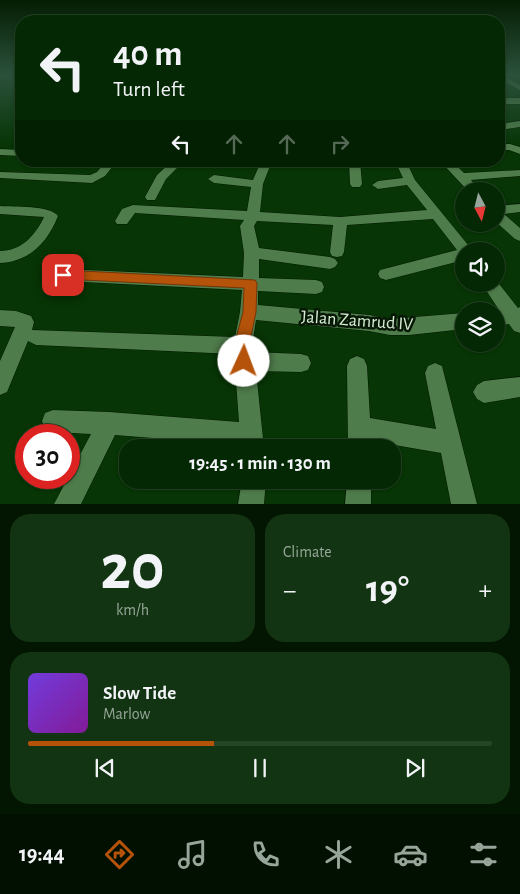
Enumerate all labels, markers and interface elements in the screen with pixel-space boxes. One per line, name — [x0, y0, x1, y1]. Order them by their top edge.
icon: left — [30, 35, 95, 100]
text: 40 m — [113, 37, 182, 72]
text: Turn left — [113, 78, 185, 100]
icon: left — [167, 130, 195, 158]
icon: ahead — [220, 130, 248, 158]
icon: ahead — [273, 130, 301, 158]
icon: right — [326, 130, 354, 158]
north arrow — [455, 182, 505, 232]
map controls — [455, 182, 505, 352]
button: sound — [455, 242, 505, 292]
pin — [42, 254, 84, 296]
icon: arrive — [49, 261, 77, 289]
button: layers — [455, 302, 505, 352]
street label: Jalan Zamrud IV — [300, 308, 414, 334]
position arrow — [217, 334, 269, 386]
speed limit sign: 30 — [15, 424, 80, 489]
text: 19:45 · 1 min · 130 m — [189, 454, 331, 473]
text: 20 — [100, 536, 165, 601]
text: Climate — [283, 544, 332, 560]
text: 19° — [366, 571, 409, 609]
text: − — [283, 577, 296, 605]
text: + — [479, 577, 492, 605]
text: km/h — [116, 602, 149, 618]
text: Slow Tide — [103, 684, 176, 703]
text: Marlow — [103, 706, 150, 722]
icon: previous — [91, 754, 119, 782]
icon: pause — [246, 754, 274, 782]
icon: next — [401, 754, 429, 782]
icon: directions — [102, 837, 137, 872]
icon: music — [175, 837, 210, 872]
icon: phone — [248, 837, 283, 872]
icon: climate — [321, 837, 356, 872]
icon: car — [393, 837, 428, 872]
icon: filters — [466, 837, 501, 872]
text: 19:44 — [19, 843, 65, 865]

